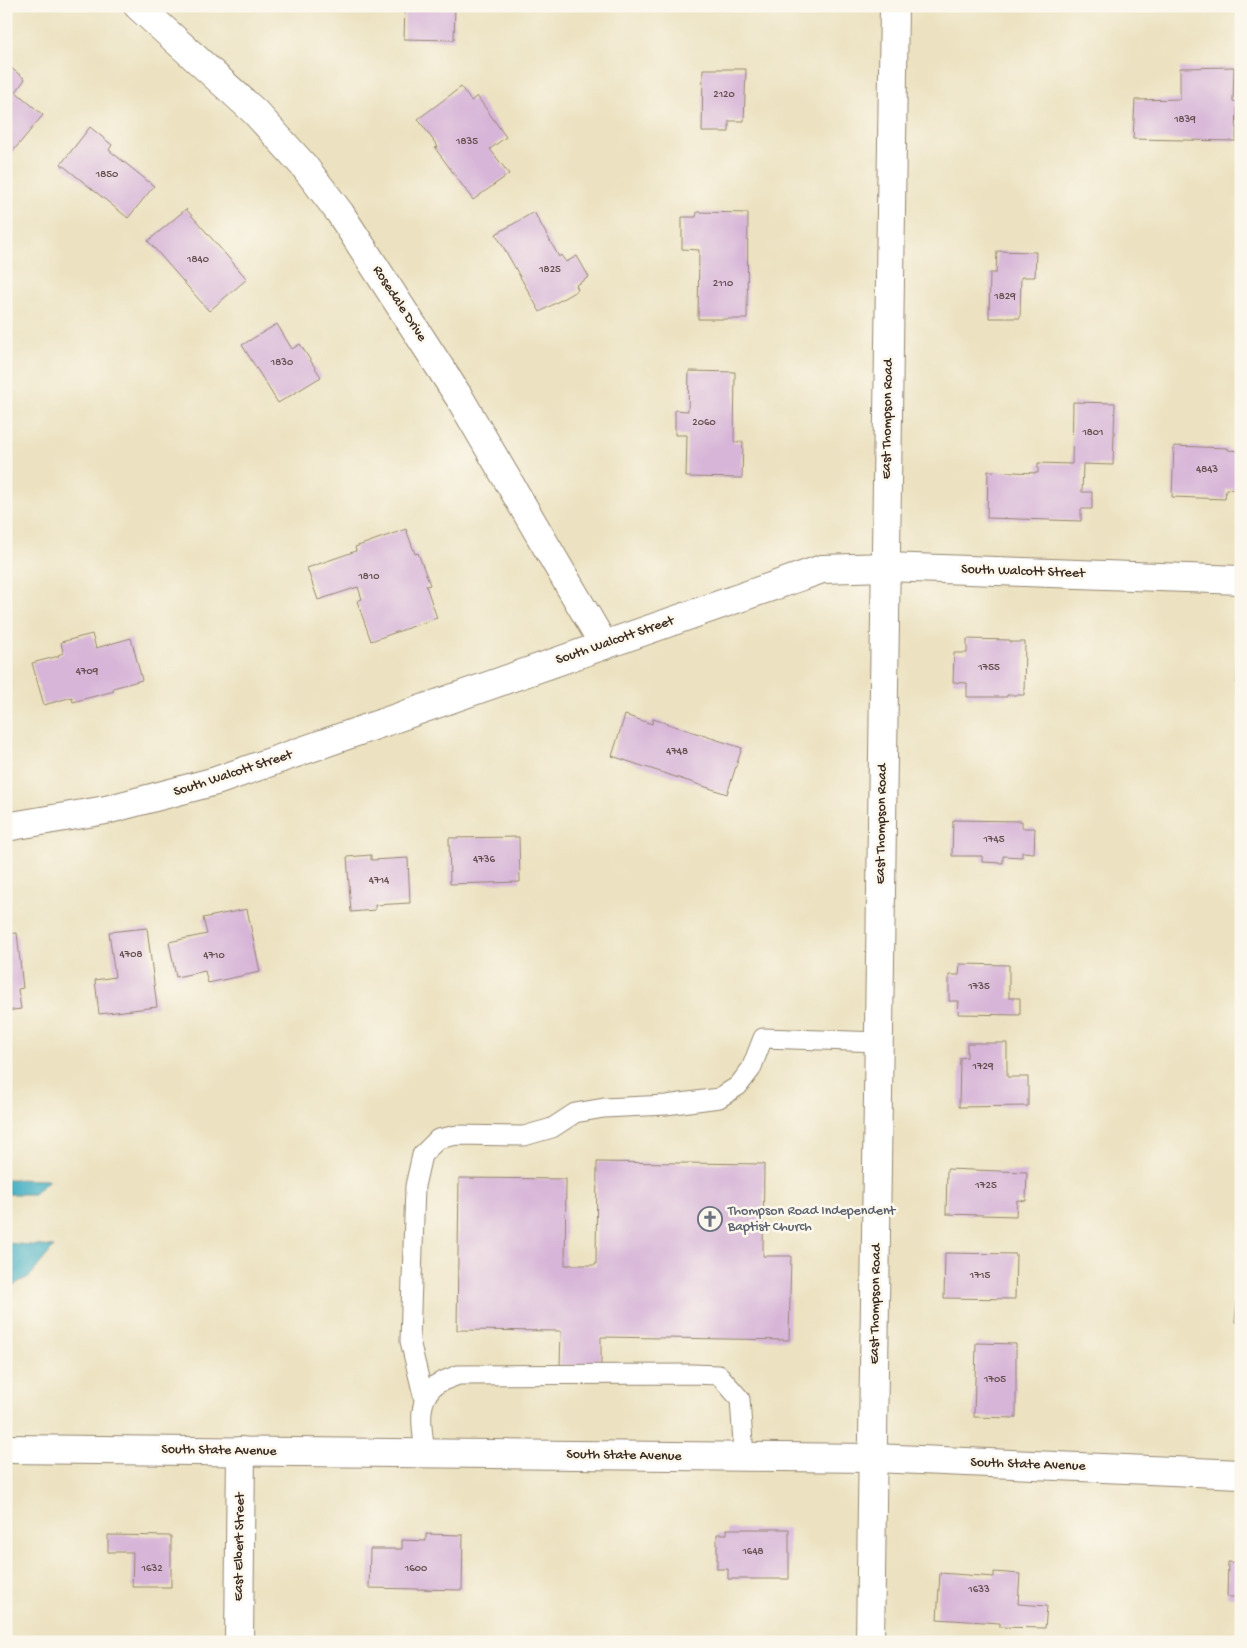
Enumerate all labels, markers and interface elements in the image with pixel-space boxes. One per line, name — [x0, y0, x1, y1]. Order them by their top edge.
house number: 2120 — [713, 89, 735, 101]
house number: 1839 — [1173, 114, 1196, 126]
house number: 1835 — [455, 136, 478, 148]
house number: 1850 — [95, 169, 118, 181]
house number: 1840 — [186, 254, 209, 266]
street label: Rosedale Drive — [368, 263, 430, 346]
house number: 1825 — [538, 264, 561, 276]
house number: 2110 — [713, 278, 733, 290]
house number: 1829 — [993, 291, 1016, 303]
house number: 1830 — [270, 357, 293, 369]
street label: East Thompson Road — [878, 357, 898, 479]
house number: 2060 — [692, 417, 716, 429]
house number: 1801 — [1081, 427, 1104, 439]
house number: 4843 — [1196, 464, 1218, 476]
street label: South Walcott Street — [961, 561, 1086, 583]
house number: 1810 — [357, 571, 380, 583]
street label: South Walcott Street — [554, 612, 677, 669]
house number: 1755 — [977, 662, 1000, 674]
house number: 4709 — [76, 666, 99, 678]
street label: South Walcott Street — [172, 746, 296, 801]
house number: 4748 — [666, 746, 688, 758]
street label: East Thompson Road — [872, 762, 892, 884]
house number: 1745 — [982, 834, 1005, 846]
house number: 4736 — [473, 854, 496, 866]
house number: 4714 — [369, 875, 390, 887]
house number: 4708 — [119, 949, 143, 961]
house number: 4710 — [203, 950, 225, 962]
house number: 1735 — [967, 981, 990, 993]
house number: 1729 — [971, 1061, 994, 1073]
house number: 1725 — [974, 1180, 997, 1192]
place label: Thompson Road Independent Baptist Church — [727, 1203, 897, 1236]
church icon: Thompson Road Independent Baptist Church — [697, 1206, 723, 1232]
street label: East Thompson Road — [866, 1242, 886, 1364]
house number: 1715 — [969, 1270, 990, 1282]
house number: 1705 — [983, 1374, 1006, 1386]
street label: South State Avenue — [161, 1441, 278, 1461]
street label: South State Avenue — [566, 1446, 683, 1466]
street label: South State Avenue — [970, 1454, 1087, 1476]
street label: East Elbert Street — [231, 1491, 249, 1601]
house number: 1648 — [741, 1546, 764, 1558]
house number: 1632 — [140, 1563, 163, 1575]
house number: 1600 — [404, 1563, 427, 1575]
house number: 1633 — [967, 1584, 990, 1596]

